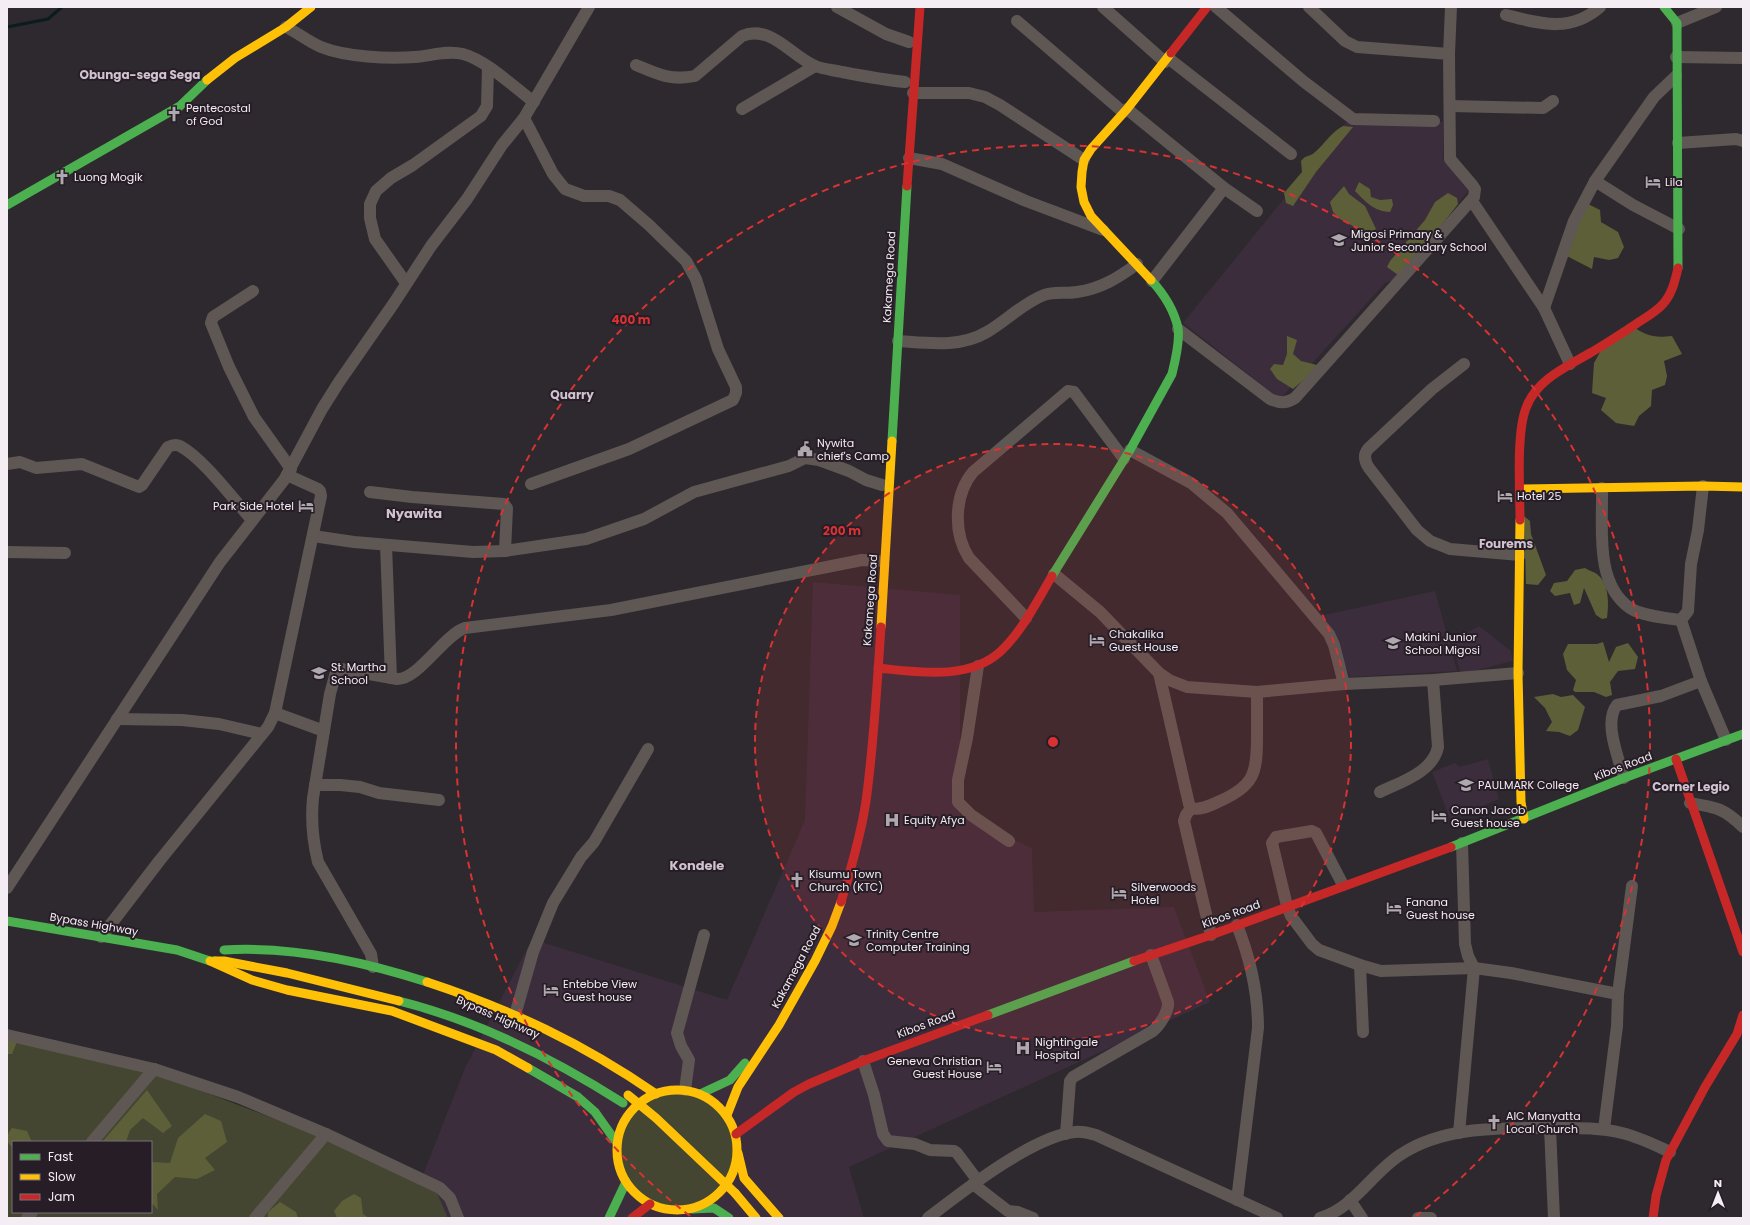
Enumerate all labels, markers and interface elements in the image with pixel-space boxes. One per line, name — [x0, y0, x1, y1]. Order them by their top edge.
district label: Obunga-sega Sega — [79, 66, 201, 83]
place label: Pentecostal of God — [186, 100, 251, 129]
church icon: Pentecostal of God — [165, 105, 183, 123]
church icon: Luong Mogik — [53, 168, 71, 186]
place label: Luong Mogik — [74, 169, 143, 185]
hotel icon: Lila — [1644, 173, 1662, 191]
place label: Lila — [1665, 174, 1683, 190]
place label: Migosi Primary & Junior Secondary School — [1351, 226, 1487, 255]
street label: Kakamega Road — [879, 231, 899, 323]
school or university icon: Migosi Primary & Junior Secondary School — [1330, 231, 1348, 249]
text: 400 m — [611, 311, 651, 328]
district label: Quarry — [550, 386, 594, 403]
place label: Nywita chief's Camp — [817, 435, 889, 464]
public building icon: Nywita chief's Camp — [796, 440, 814, 458]
hotel icon: Hotel 25 — [1496, 487, 1514, 505]
place label: Hotel 25 — [1517, 488, 1561, 504]
hotel icon: Park Side Hotel — [297, 497, 315, 515]
place label: Park Side Hotel — [213, 498, 294, 514]
district label: Nyawita — [386, 504, 442, 523]
text: 200 m — [823, 522, 861, 539]
district label: Fourems — [1479, 535, 1533, 552]
street label: Kakamega Road — [859, 554, 881, 646]
place label: Chakalika Guest House — [1109, 626, 1179, 655]
place label: Makini Junior School Migosi — [1405, 629, 1480, 658]
hotel icon: Chakalika Guest House — [1088, 631, 1106, 649]
school or university icon: Makini Junior School Migosi — [1384, 634, 1402, 652]
place label: St. Martha School — [331, 659, 386, 688]
school or university icon: St. Martha School — [310, 664, 328, 682]
centre of rings — [1046, 735, 1060, 749]
street label: Kibos Road — [1592, 748, 1654, 784]
school or university icon: PAULMARK College — [1457, 776, 1475, 794]
place label: PAULMARK College — [1478, 777, 1579, 793]
district label: Corner Legio — [1652, 778, 1730, 795]
place label: Canon Jacob Guest house — [1451, 802, 1525, 831]
hotel icon: Canon Jacob Guest house — [1430, 807, 1448, 825]
hospital icon: Equity Afya — [883, 811, 901, 829]
place label: Equity Afya — [904, 812, 965, 828]
district label: Kondele — [670, 856, 724, 875]
place label: Kisumu Town Church (KTC) — [809, 866, 883, 895]
church icon: Kisumu Town Church (KTC) — [788, 871, 806, 889]
place label: Silverwoods Hotel — [1131, 879, 1196, 908]
hotel icon: Silverwoods Hotel — [1110, 884, 1128, 902]
place label: Fanana Guest house — [1406, 894, 1475, 923]
street label: Kibos Road — [1200, 896, 1262, 932]
hotel icon: Fanana Guest house — [1385, 899, 1403, 917]
street label: Bypass Highway — [48, 908, 140, 940]
street label: Kakamega Road — [767, 923, 825, 1011]
place label: Trinity Centre Computer Training — [866, 926, 970, 955]
school or university icon: Trinity Centre Computer Training — [845, 931, 863, 949]
place label: Entebbe View Guest house — [563, 976, 637, 1005]
hotel icon: Entebbe View Guest house — [542, 981, 560, 999]
street label: Bypass Highway — [454, 991, 543, 1043]
street label: Kibos Road — [895, 1006, 957, 1042]
place label: Nightingale Hospital — [1035, 1034, 1098, 1063]
hospital icon: Nightingale Hospital — [1014, 1039, 1032, 1057]
place label: Geneva Christian Guest House — [887, 1053, 982, 1082]
hotel icon: Geneva Christian Guest House — [985, 1058, 1003, 1076]
place label: AIC Manyatta Local Church — [1506, 1108, 1581, 1137]
church icon: AIC Manyatta Local Church — [1485, 1113, 1503, 1131]
legend — [12, 1141, 152, 1213]
text: Fast — [48, 1148, 73, 1165]
text: Slow — [48, 1168, 76, 1185]
north arrow — [1698, 1173, 1738, 1213]
text: N — [1714, 1175, 1722, 1191]
text: Jam — [48, 1188, 75, 1205]

